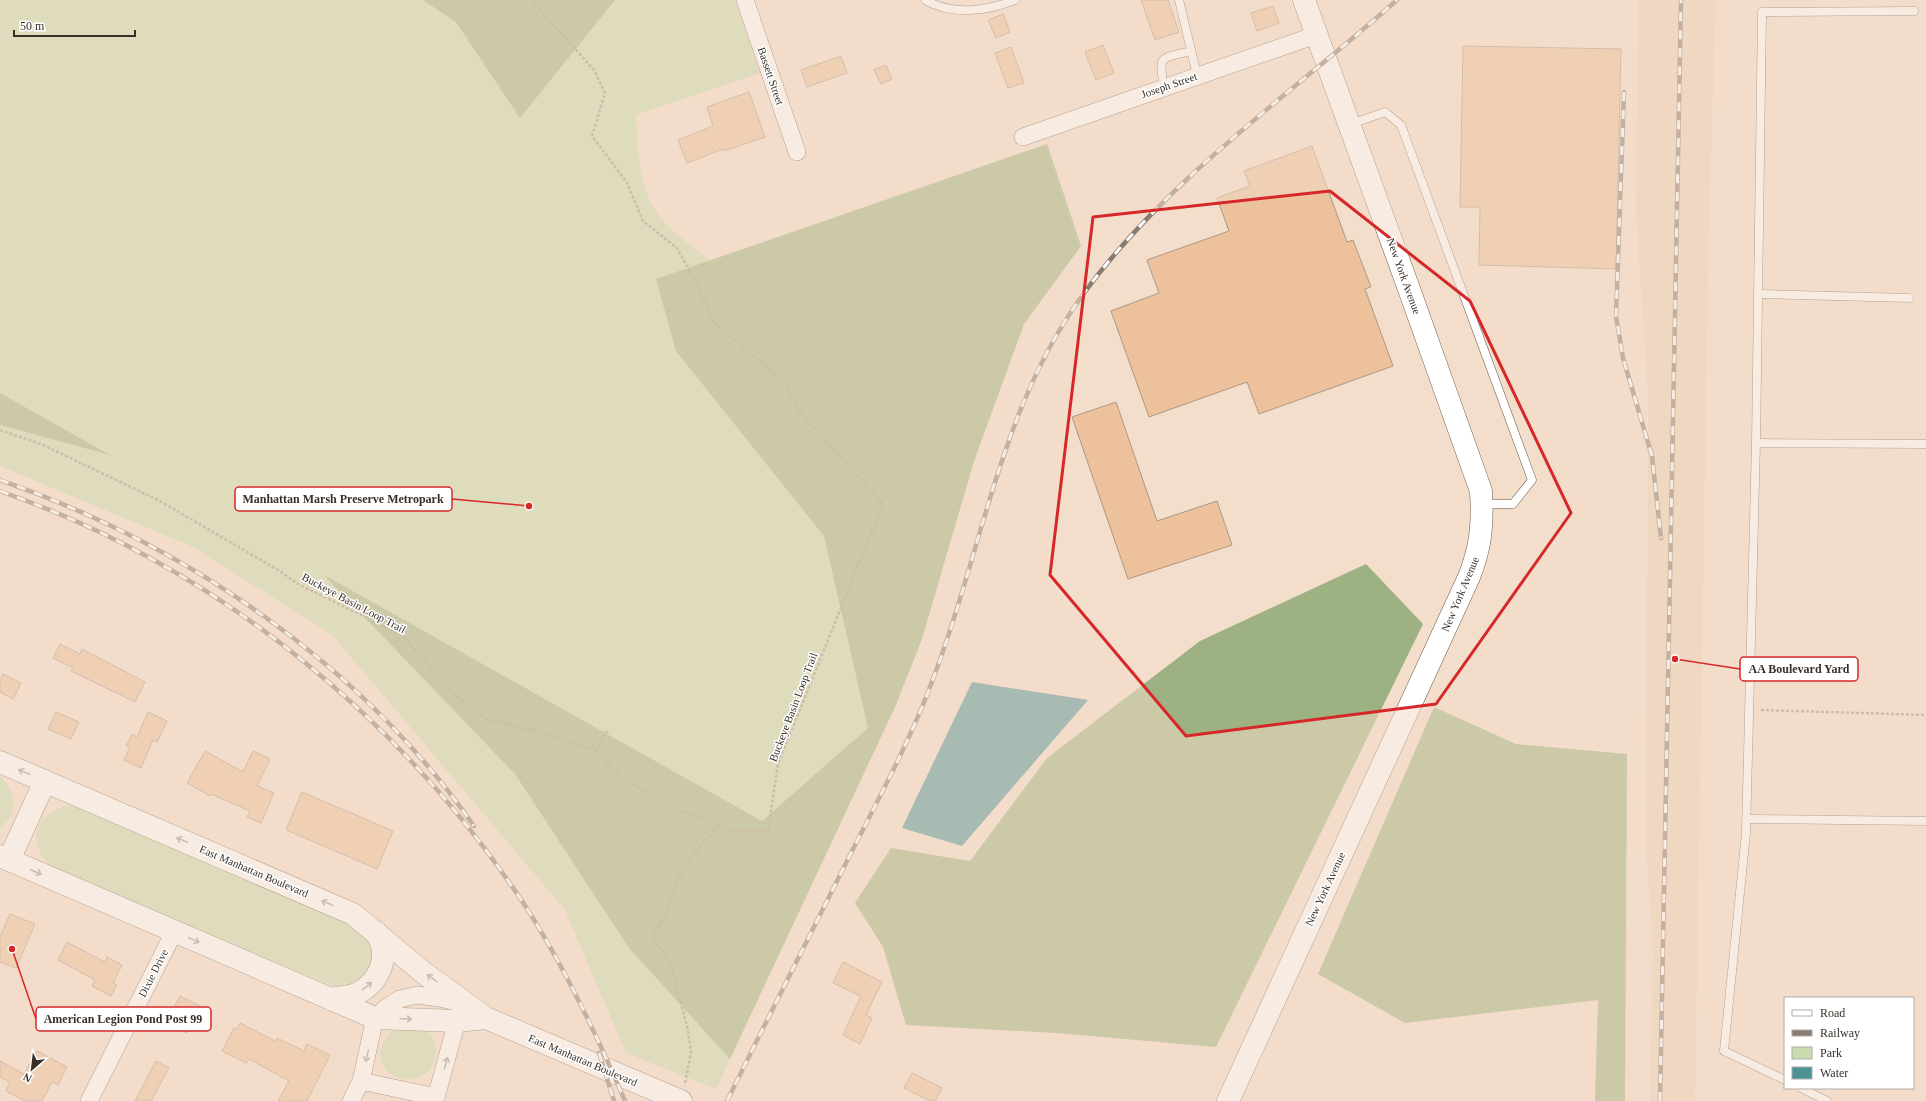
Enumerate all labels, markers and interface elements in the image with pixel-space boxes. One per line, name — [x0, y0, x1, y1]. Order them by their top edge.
scale bar — [14, 12, 135, 38]
text: 50 m — [20, 19, 45, 33]
street label: Bassett Street — [756, 46, 786, 106]
street label: Joseph Street — [1139, 70, 1199, 100]
street label: New York Avenue — [1385, 236, 1423, 316]
callout: Manhattan Marsh Preserve Metropark — [235, 487, 452, 511]
text: Manhattan Marsh Preserve Metropark — [242, 492, 444, 506]
street label: New York Avenue — [1439, 555, 1481, 633]
street label: Buckeye Basin Loop Trail — [300, 571, 408, 635]
street label: Buckeye Basin Loop Trail — [767, 651, 819, 763]
callout: AA Boulevard Yard — [1740, 657, 1858, 681]
text: AA Boulevard Yard — [1749, 662, 1850, 676]
one-way arrow — [18, 768, 30, 776]
one-way arrow — [176, 836, 188, 844]
street label: East Manhattan Boulevard — [198, 843, 311, 900]
street label: New York Avenue — [1303, 850, 1347, 928]
one-way arrow — [29, 868, 41, 876]
one-way arrow — [322, 898, 334, 906]
one-way arrow — [187, 937, 199, 944]
street label: Dixie Drive — [136, 947, 170, 999]
one-way arrow — [426, 974, 437, 982]
one-way arrow — [362, 982, 373, 991]
legend — [1784, 997, 1914, 1089]
text: Road — [1820, 1006, 1845, 1020]
callout: American Legion Pond Post 99 — [36, 1007, 211, 1031]
text: American Legion Pond Post 99 — [44, 1012, 202, 1026]
one-way arrow — [399, 1015, 412, 1023]
text: Railway — [1820, 1026, 1860, 1040]
street label: East Manhattan Boulevard — [527, 1032, 640, 1089]
text: Park — [1820, 1046, 1842, 1060]
north arrow — [12, 1049, 52, 1089]
one-way arrow — [362, 1049, 370, 1062]
one-way arrow — [442, 1057, 450, 1070]
text: Water — [1820, 1066, 1848, 1080]
text: N — [21, 1071, 34, 1085]

